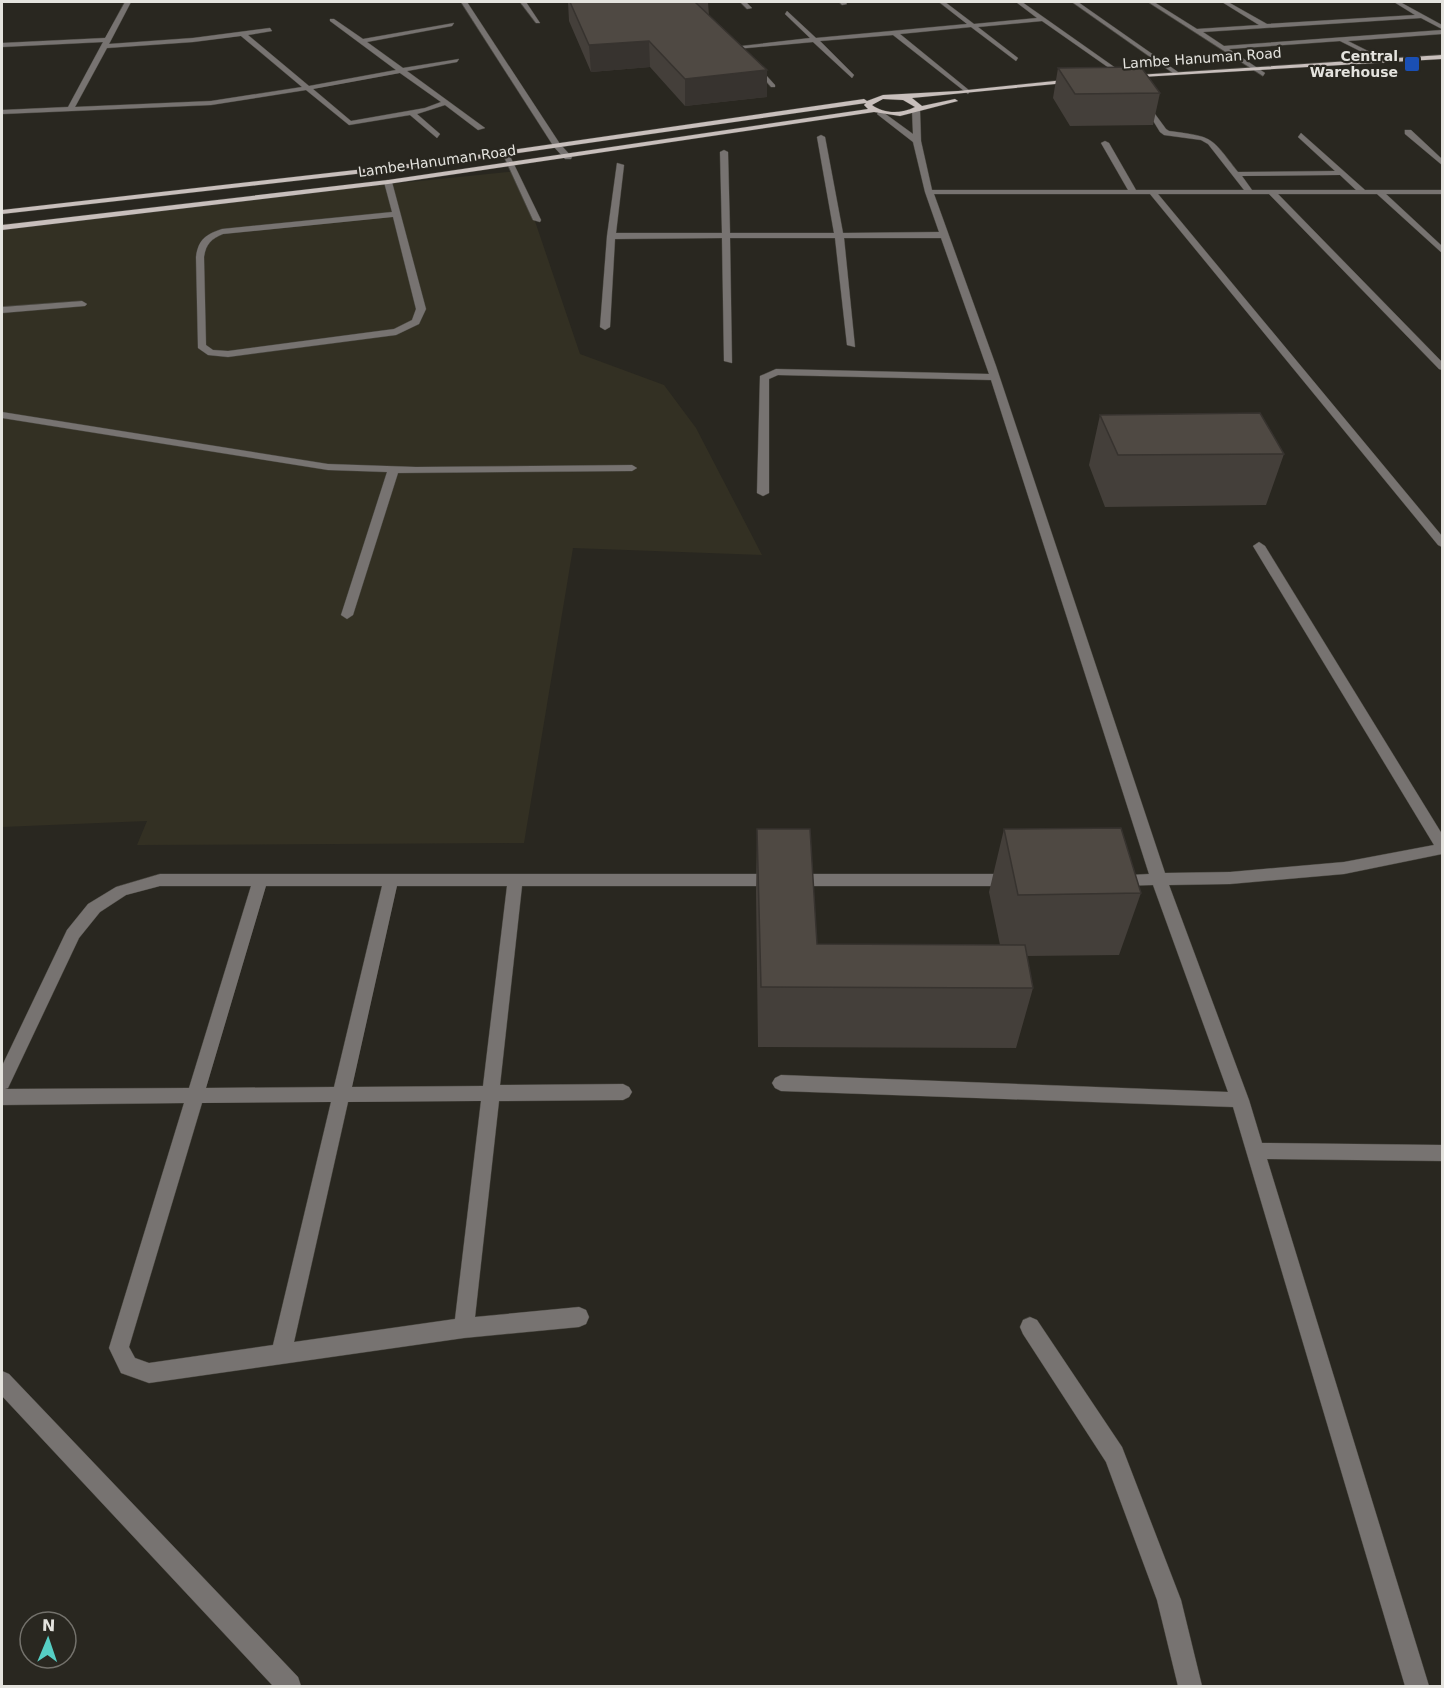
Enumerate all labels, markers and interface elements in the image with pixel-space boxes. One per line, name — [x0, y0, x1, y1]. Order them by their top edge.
street label: Lambe Hanuman Road — [1122, 44, 1282, 72]
place label: Central Warehouse — [1310, 48, 1398, 80]
marker: Central Warehouse — [1403, 55, 1421, 73]
street label: Lambe Hanuman Road — [357, 142, 517, 180]
north arrow — [18, 1610, 78, 1670]
text: N — [41, 1616, 56, 1635]

